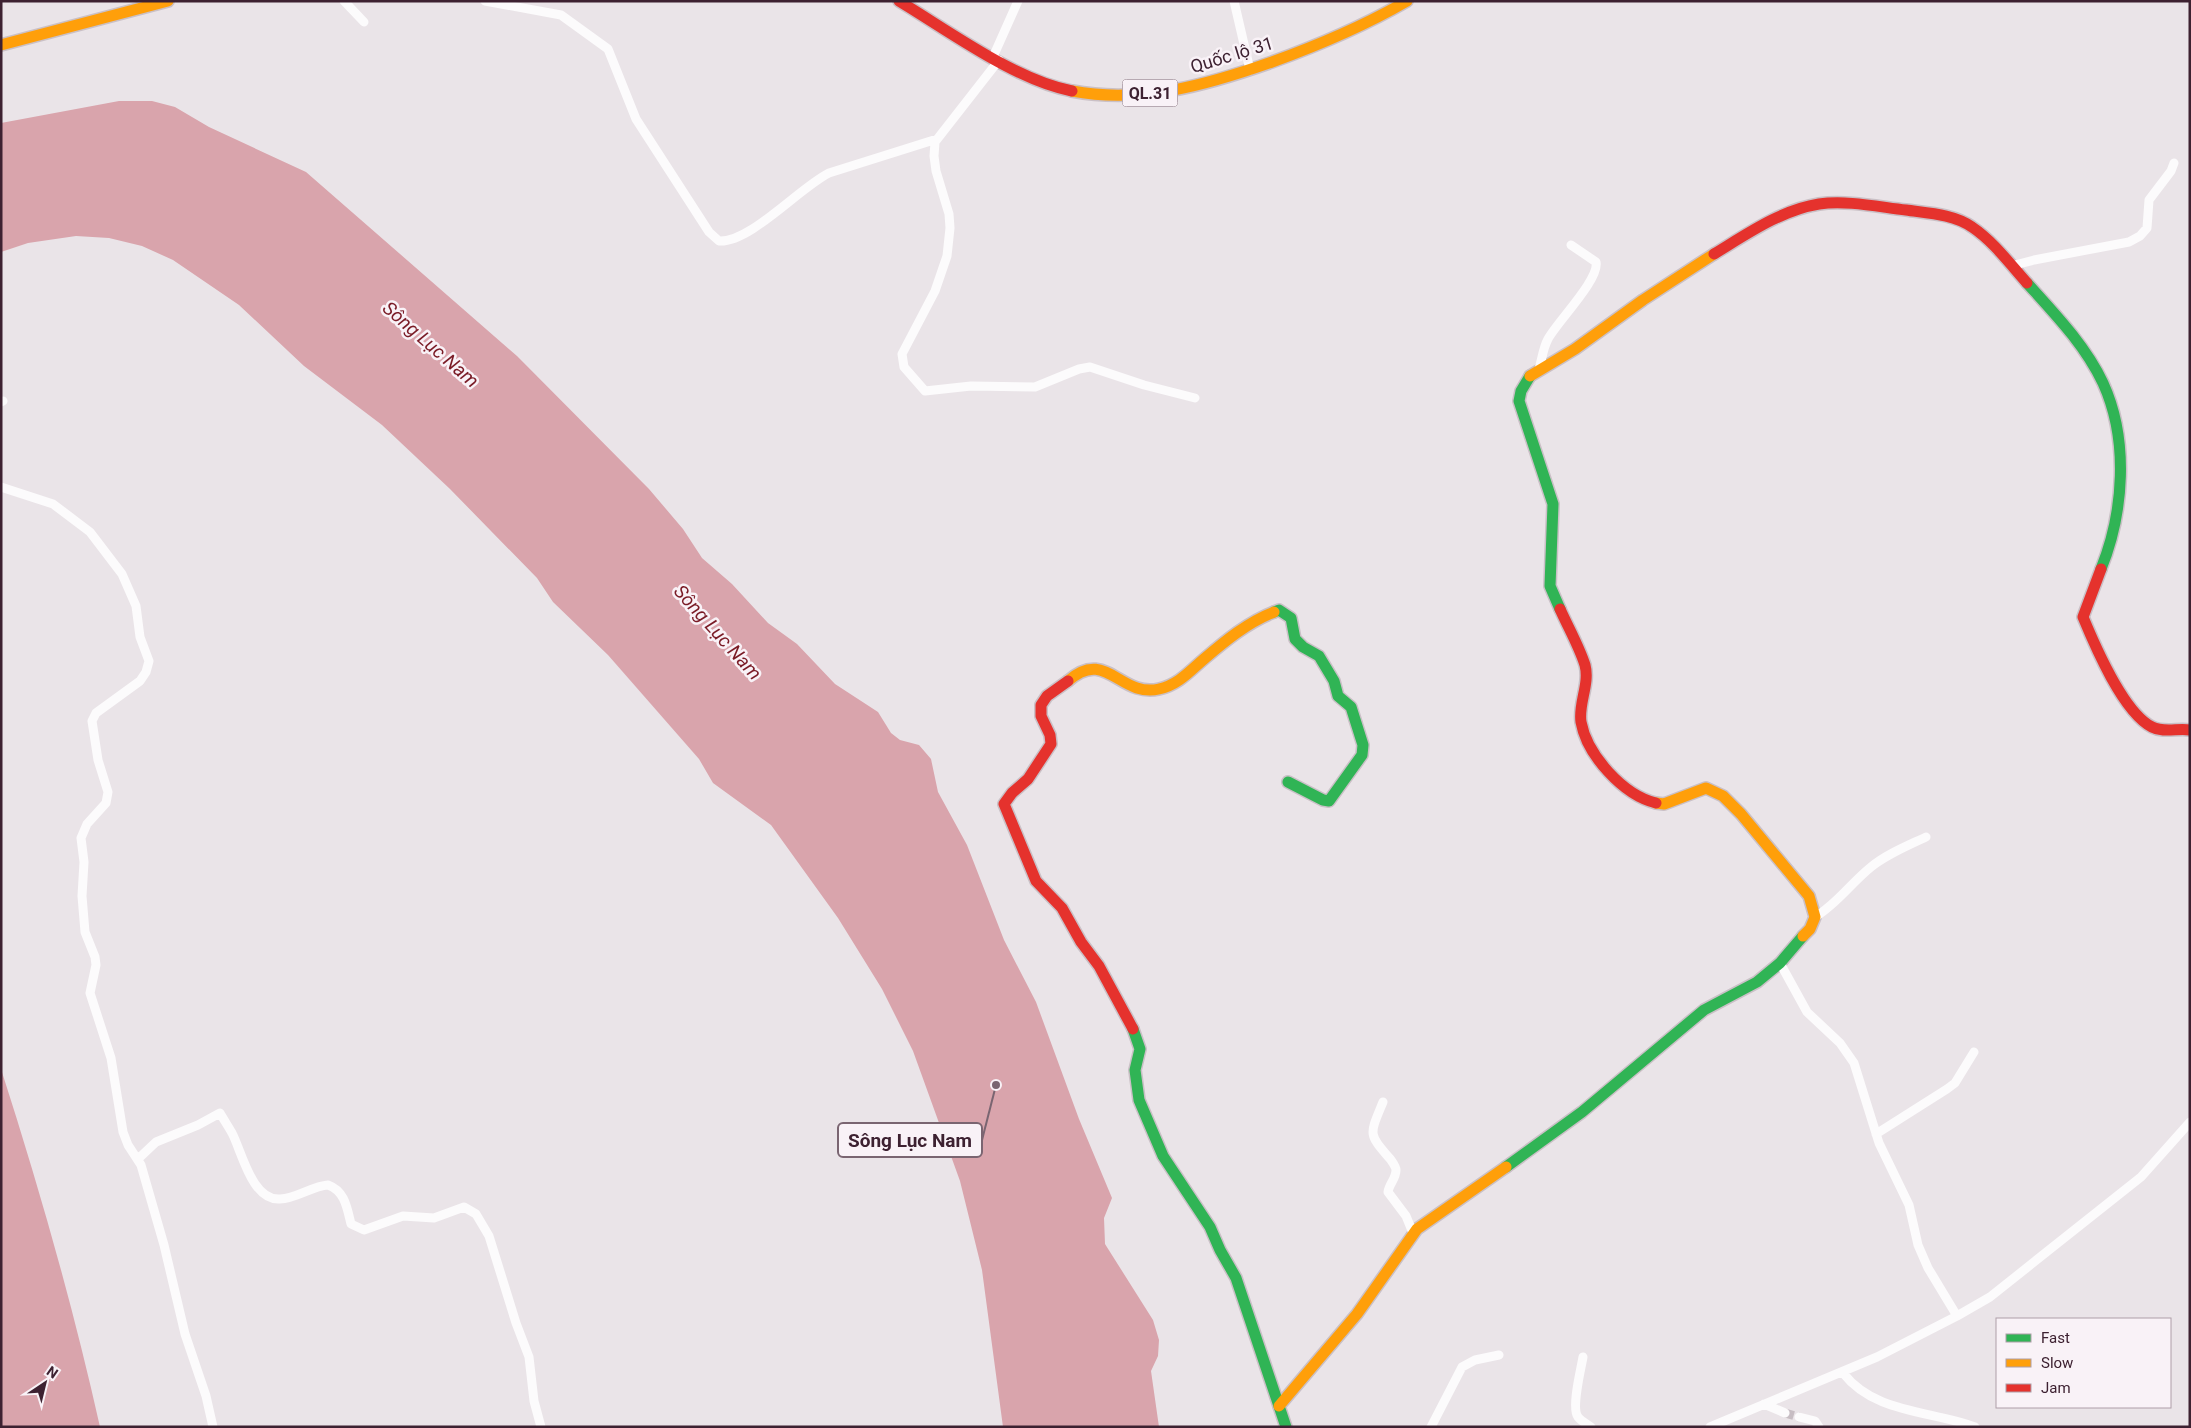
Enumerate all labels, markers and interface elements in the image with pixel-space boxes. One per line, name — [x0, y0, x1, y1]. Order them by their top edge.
street label: Quốc lộ 31 — [1188, 32, 1276, 77]
road number: QL.31 — [1122, 80, 1178, 106]
water label: Sông Lục Nam — [378, 296, 483, 392]
water label: Sông Lục Nam — [669, 580, 766, 685]
callout: Sông Lục Nam — [838, 1123, 982, 1157]
text: Sông Lục Nam — [848, 1129, 972, 1152]
legend — [1996, 1318, 2171, 1408]
text: Fast — [2041, 1329, 2070, 1347]
text: Slow — [2041, 1354, 2073, 1372]
north arrow — [20, 1358, 70, 1408]
text: N — [44, 1363, 61, 1382]
text: Jam — [2041, 1379, 2071, 1397]

